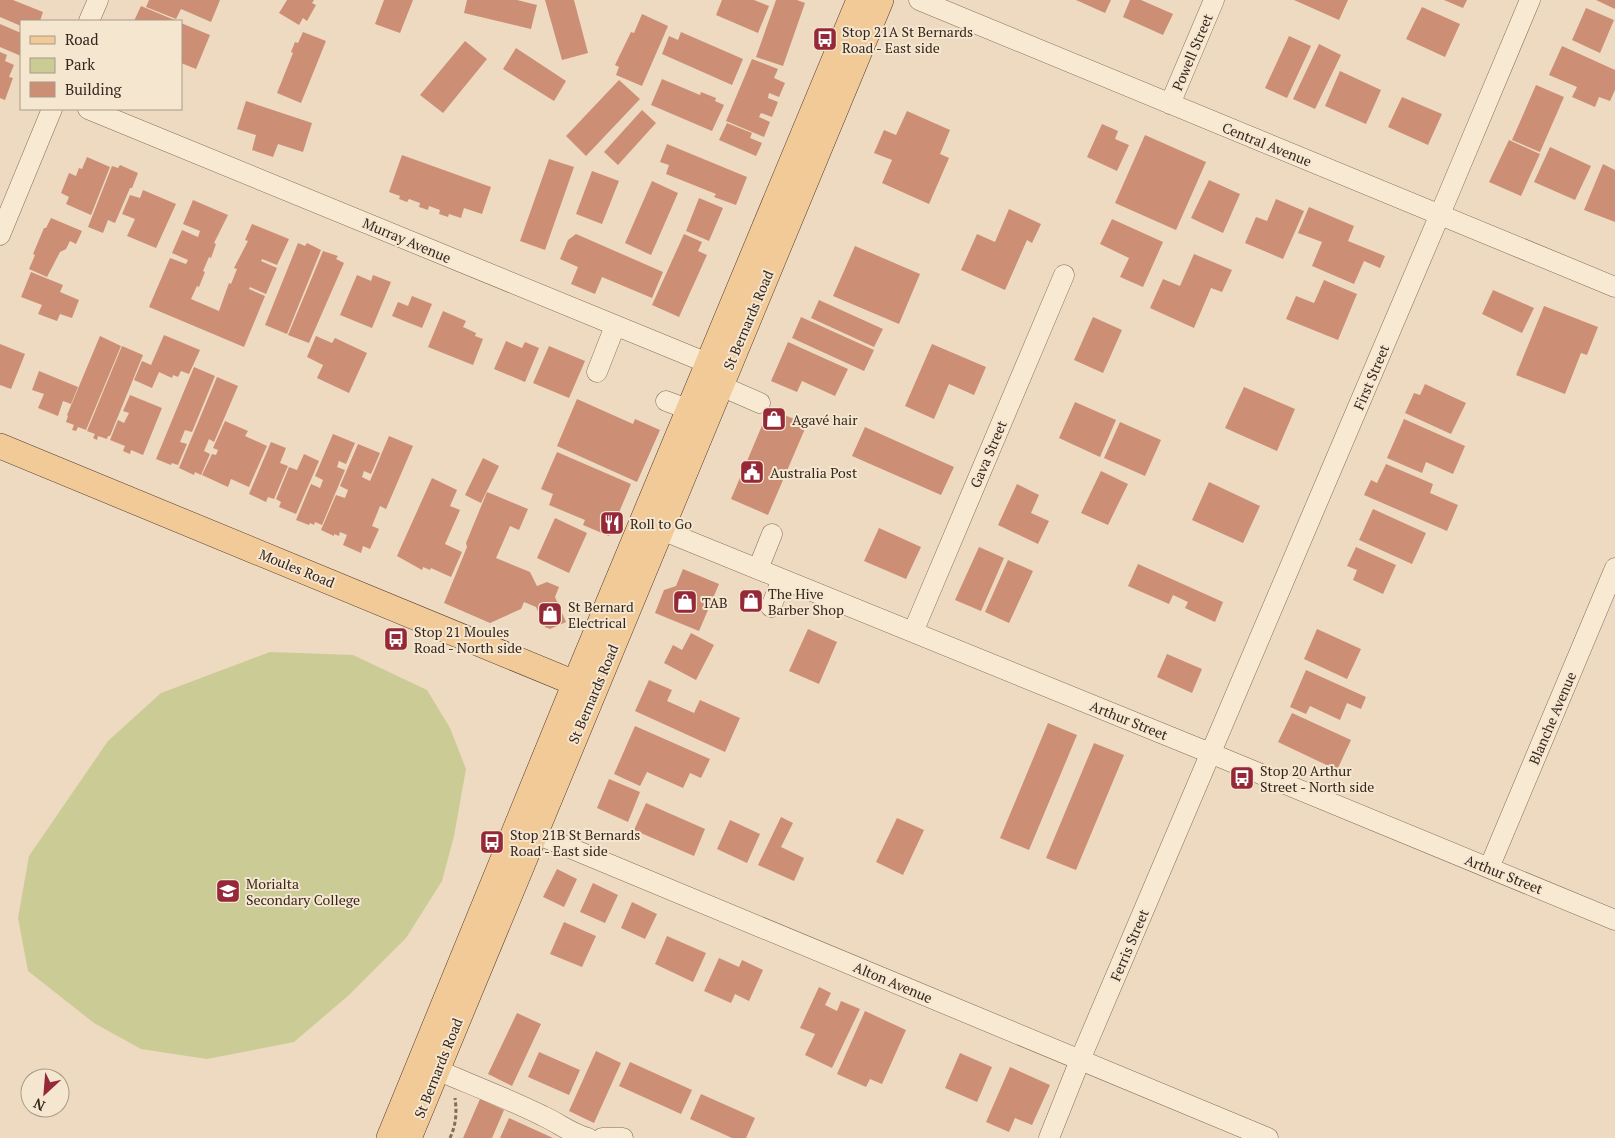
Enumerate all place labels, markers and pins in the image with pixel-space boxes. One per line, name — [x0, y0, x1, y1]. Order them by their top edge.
place label: Stop 21A St Bernards Road - East side — [842, 22, 973, 57]
bus stop icon: Stop 21A St Bernards Road - East side — [812, 26, 838, 52]
shop icon: Agavé hair — [761, 406, 787, 432]
place label: Agavé hair — [792, 410, 858, 429]
public building icon: Australia Post — [739, 459, 765, 485]
place label: Australia Post — [770, 463, 858, 482]
restaurant icon: Roll to Go — [599, 510, 625, 536]
place label: Roll to Go — [630, 514, 692, 533]
place label: The Hive Barber Shop — [768, 584, 844, 619]
shop icon: The Hive Barber Shop — [738, 588, 764, 614]
shop icon: TAB — [672, 589, 698, 615]
place label: TAB — [702, 593, 728, 612]
place label: St Bernard Electrical — [568, 597, 634, 632]
shop icon: St Bernard Electrical — [537, 601, 563, 627]
place label: Stop 21 Moules Road - North side — [414, 622, 522, 657]
bus stop icon: Stop 21 Moules Road - North side — [383, 626, 409, 652]
place label: Stop 20 Arthur Street - North side — [1260, 761, 1374, 796]
bus stop icon: Stop 20 Arthur Street - North side — [1229, 765, 1255, 791]
place label: Stop 21B St Bernards Road - East side — [510, 825, 640, 860]
bus stop icon: Stop 21B St Bernards Road - East side — [479, 829, 505, 855]
place label: Morialta Secondary College — [246, 874, 360, 909]
school or university icon: Morialta Secondary College — [215, 878, 241, 904]

